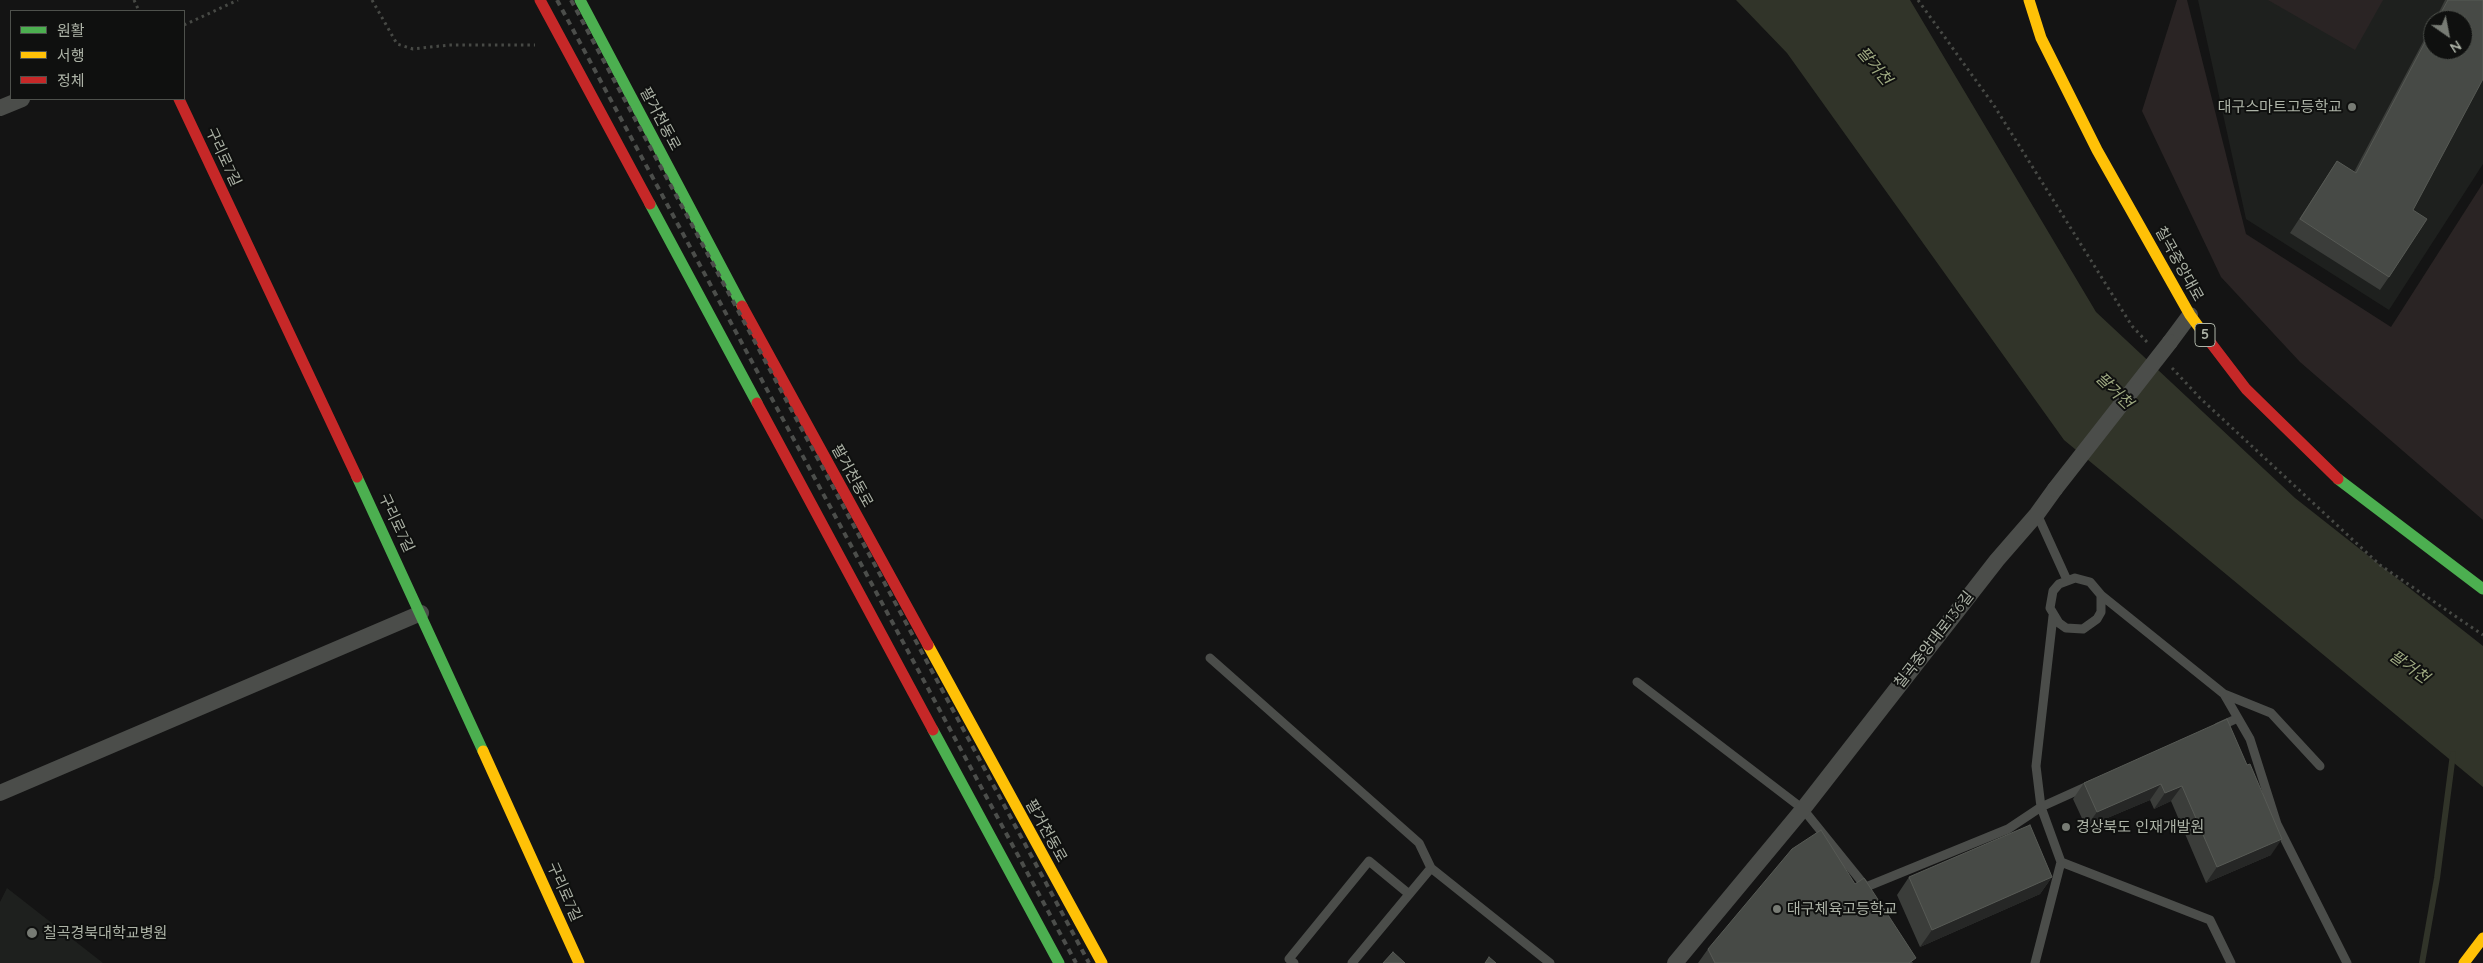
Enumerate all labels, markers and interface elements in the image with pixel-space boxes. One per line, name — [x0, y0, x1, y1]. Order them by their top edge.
legend — [10, 10, 185, 100]
north arrow — [2423, 10, 2473, 60]
text: 원활 — [57, 21, 85, 40]
text: N — [2446, 36, 2465, 57]
water label: 팔거천 — [1852, 43, 1896, 89]
text: 서행 — [57, 46, 85, 65]
text: 정체 — [57, 71, 85, 90]
street label: 팔거천동로 — [636, 84, 684, 154]
place label: 대구스마트고등학교 — [2218, 98, 2342, 116]
marker: 대구스마트고등학교 — [2346, 101, 2358, 113]
street label: 구리로7길 — [202, 125, 244, 189]
street label: 칠곡중앙대로 — [2151, 223, 2207, 305]
road number: 5 — [2195, 324, 2215, 346]
water label: 팔거천 — [2091, 369, 2137, 413]
street label: 팔거천동로 — [827, 441, 877, 511]
street label: 구리로7길 — [375, 491, 417, 555]
street label: 칠곡중앙대로136길 — [1891, 588, 1977, 692]
water label: 팔거천 — [2385, 646, 2433, 688]
street label: 팔거천동로 — [1021, 796, 1071, 866]
place label: 경상북도 인재개발원 — [2076, 818, 2204, 836]
marker: 경상북도 인재개발원 — [2060, 821, 2072, 833]
street label: 구리로7길 — [543, 860, 585, 924]
place label: 대구체육고등학교 — [1787, 900, 1897, 918]
marker: 대구체육고등학교 — [1771, 903, 1783, 915]
place label: 칠곡경북대학교병원 — [43, 924, 167, 942]
marker: 칠곡경북대학교병원 — [25, 926, 39, 940]

